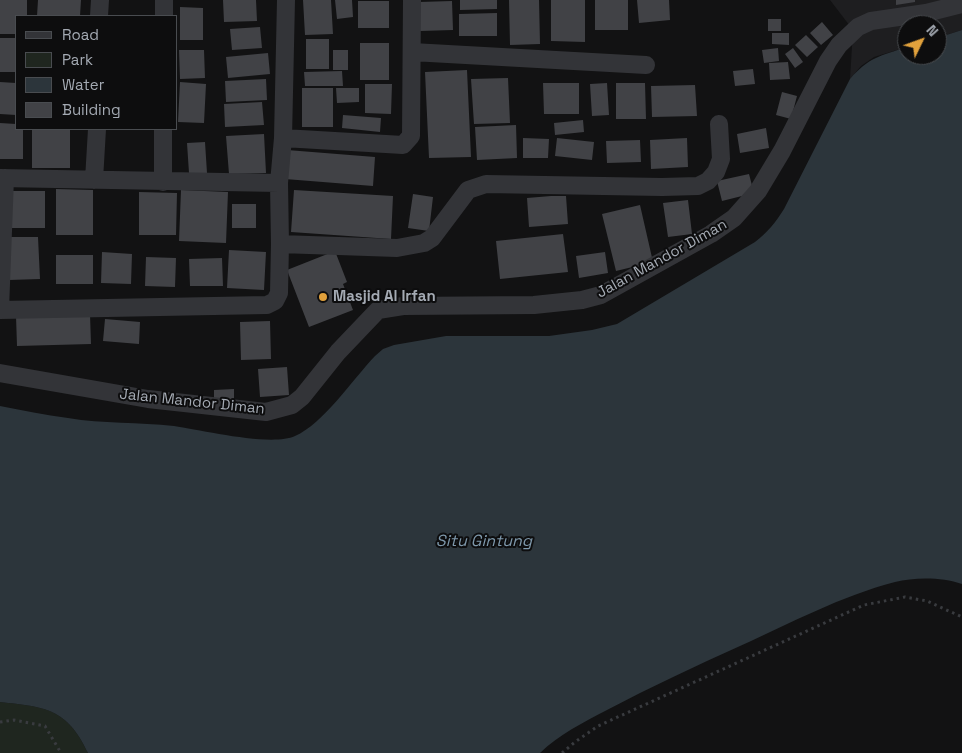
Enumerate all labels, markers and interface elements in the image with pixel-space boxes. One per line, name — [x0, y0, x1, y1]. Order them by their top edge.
legend — [15, 15, 178, 130]
north arrow — [897, 15, 947, 65]
text: N — [923, 21, 942, 40]
text: Road — [62, 25, 99, 44]
text: Park — [62, 50, 93, 69]
text: Water — [62, 75, 104, 94]
text: Building — [62, 100, 121, 119]
street label: Jalan Mandor Diman — [594, 216, 730, 302]
place label: Masjid Al Irfan — [333, 288, 436, 306]
marker: Masjid Al Irfan — [317, 291, 329, 303]
street label: Jalan Mandor Diman — [118, 385, 266, 419]
water label: Situ Gintung — [436, 532, 532, 552]

